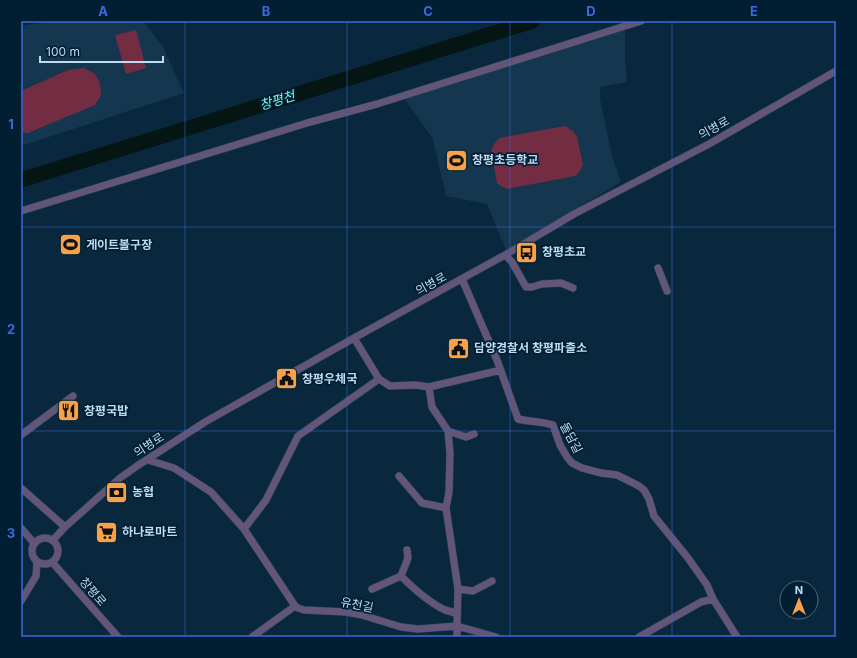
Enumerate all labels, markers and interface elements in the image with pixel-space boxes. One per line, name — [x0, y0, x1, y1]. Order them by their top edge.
text: A — [98, 3, 108, 19]
text: B — [262, 3, 271, 19]
text: C — [423, 3, 433, 19]
text: D — [586, 3, 596, 19]
text: E — [750, 3, 758, 19]
scale bar — [40, 38, 163, 64]
text: 100 m — [46, 44, 80, 59]
water label: 창평천 — [257, 87, 297, 113]
street label: 의병로 — [696, 113, 732, 142]
text: 1 — [8, 116, 14, 132]
sports icon: 창평초등학교 — [443, 147, 469, 173]
place label: 창평초등학교 — [472, 152, 538, 167]
sports icon: 게이트볼구장 — [57, 232, 83, 258]
place label: 게이트볼구장 — [86, 237, 152, 252]
bus stop icon: 창평초교 — [514, 239, 540, 265]
place label: 창평초교 — [542, 244, 586, 259]
street label: 의병로 — [413, 269, 449, 298]
text: 2 — [7, 321, 15, 337]
public building icon: 담양경찰서 창평파출소 — [446, 335, 472, 361]
place label: 담양경찰서 창평파출소 — [474, 340, 587, 355]
public building icon: 창평우체국 — [273, 366, 299, 392]
place label: 창평우체국 — [302, 371, 357, 386]
restaurant icon: 창평국밥 — [55, 398, 81, 424]
place label: 창평국밥 — [84, 403, 128, 418]
street label: 돌담길 — [557, 420, 586, 456]
street label: 의병로 — [131, 429, 167, 460]
bank icon: 농협 — [104, 479, 130, 505]
place label: 농협 — [132, 484, 154, 499]
supermarket icon: 하나로마트 — [93, 519, 119, 545]
place label: 하나로마트 — [122, 524, 177, 539]
text: 3 — [7, 525, 15, 541]
street label: 창평로 — [77, 574, 110, 609]
north arrow — [779, 580, 819, 620]
text: N — [795, 583, 803, 597]
street label: 유천길 — [339, 594, 375, 615]

